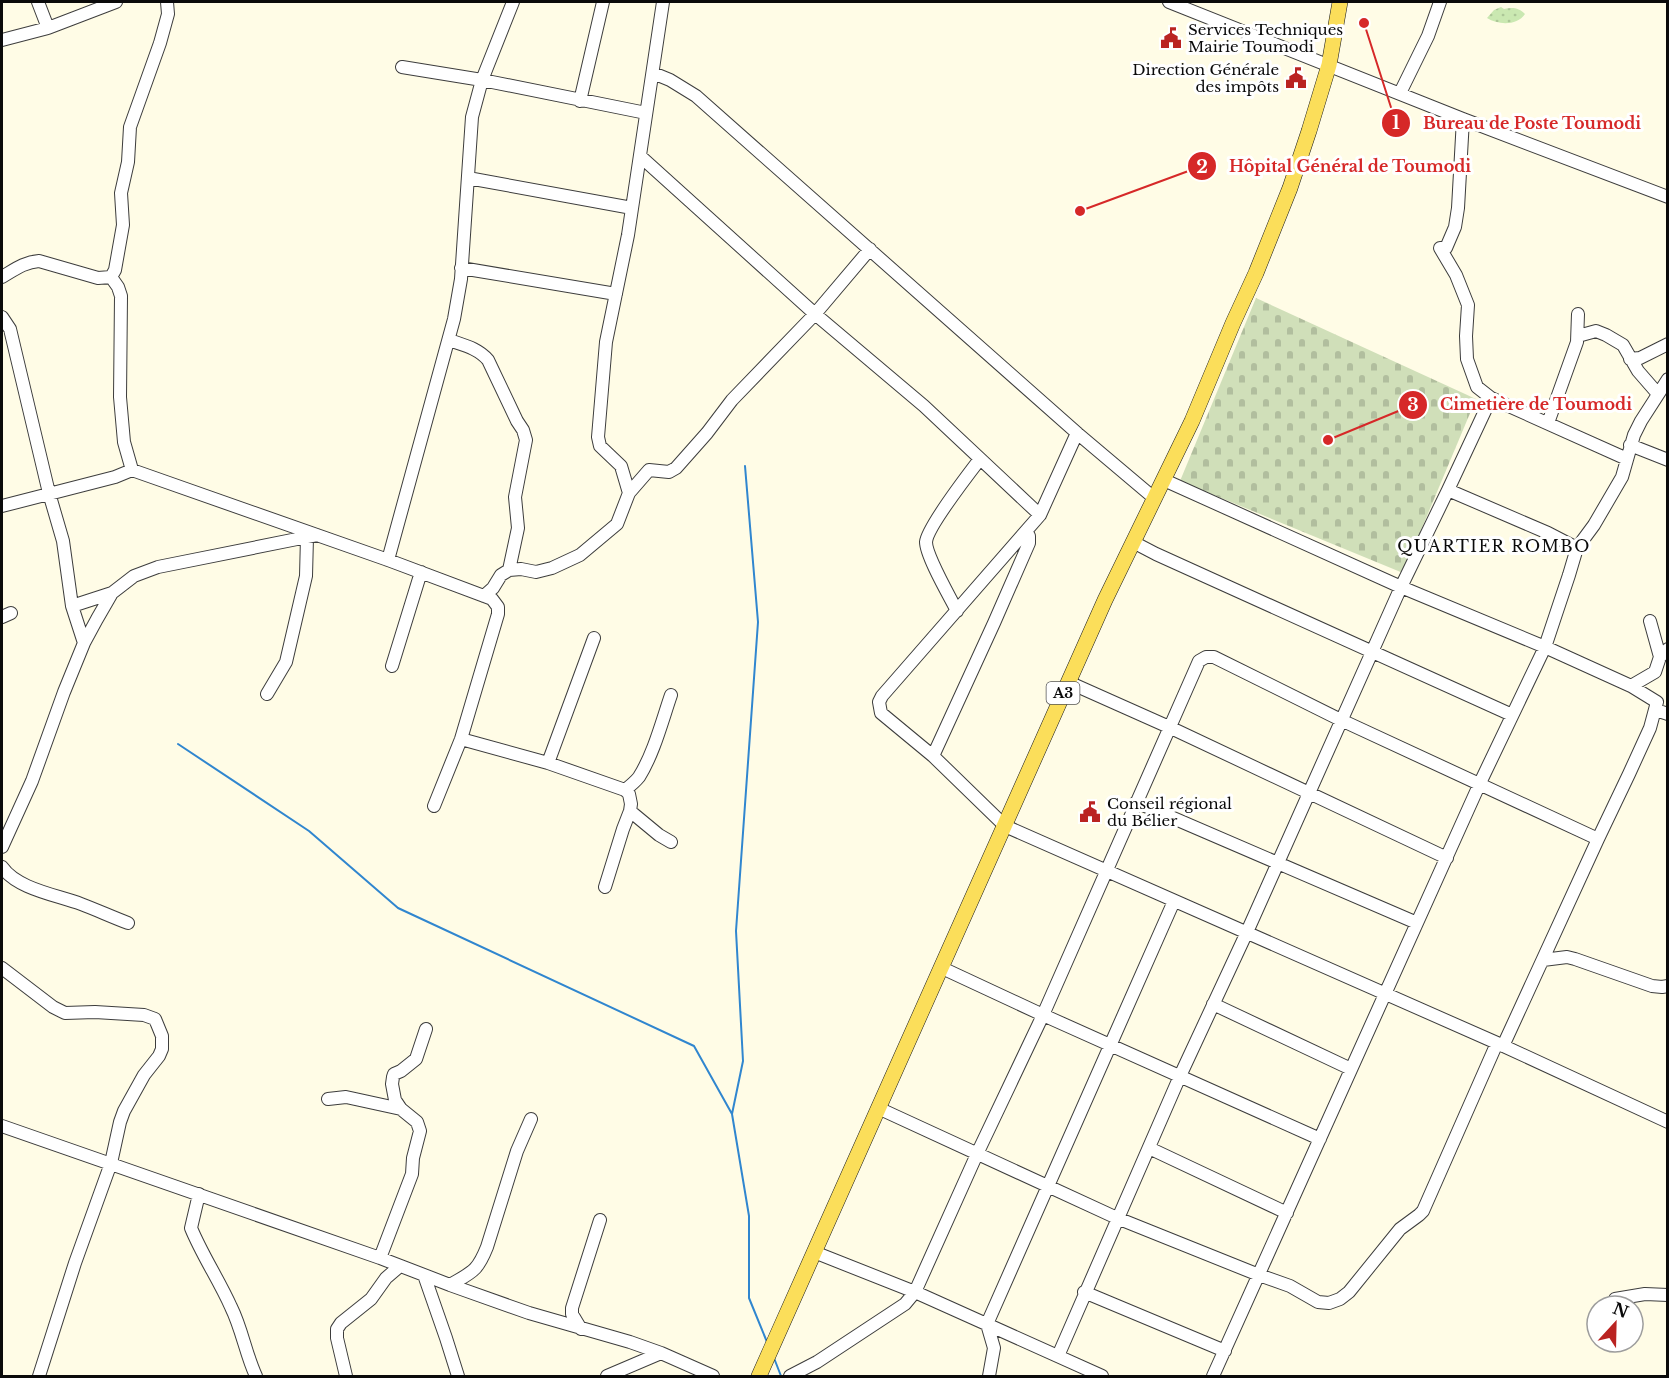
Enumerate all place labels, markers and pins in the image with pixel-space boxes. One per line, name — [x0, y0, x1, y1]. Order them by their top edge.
place label: Services Techniques Mairie Toumodi — [1188, 20, 1343, 56]
public building icon: Services Techniques Mairie Toumodi — [1159, 26, 1183, 50]
place label: Direction Générale des impôts — [1132, 60, 1279, 96]
public building icon: Direction Générale des impôts — [1284, 66, 1308, 90]
callout: Bureau de Poste Toumodi — [1381, 106, 1654, 140]
callout: Hôpital Général de Toumodi — [1187, 149, 1483, 183]
callout: Cimetière de Toumodi — [1398, 388, 1644, 422]
place label: Conseil régional du Bélier — [1107, 794, 1232, 830]
public building icon: Conseil régional du Bélier — [1078, 800, 1102, 824]

